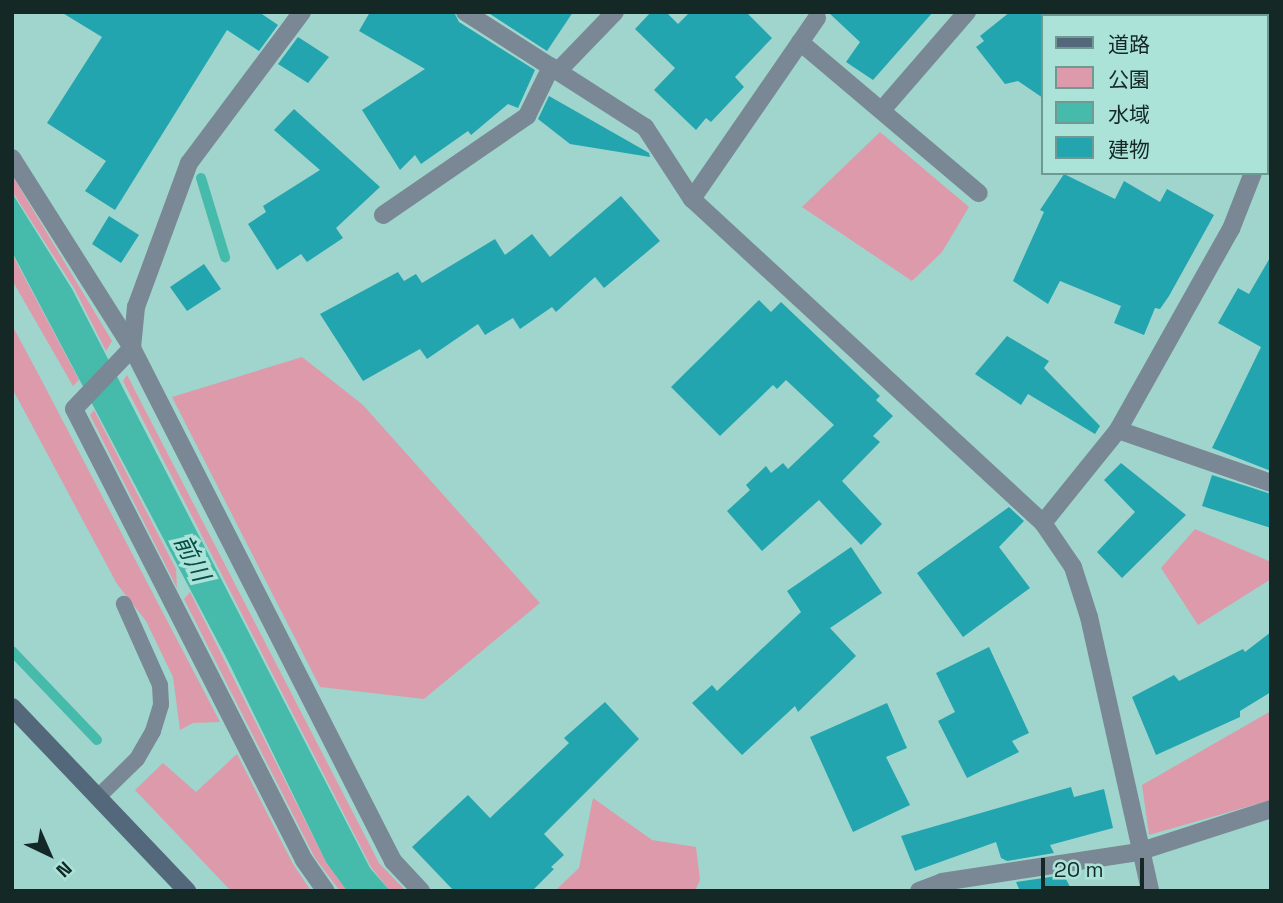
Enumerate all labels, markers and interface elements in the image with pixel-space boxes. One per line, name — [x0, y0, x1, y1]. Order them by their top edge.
legend — [1042, 14, 1269, 175]
text: 道路 — [1108, 31, 1150, 58]
text: 公園 — [1108, 66, 1150, 93]
text: 水域 — [1108, 101, 1150, 128]
text: 建物 — [1108, 136, 1150, 163]
water label: 前川 — [168, 530, 216, 586]
north arrow — [14, 819, 84, 889]
scale bar — [1045, 844, 1148, 888]
text: N — [51, 856, 77, 883]
text: 20 m — [1054, 856, 1104, 883]

